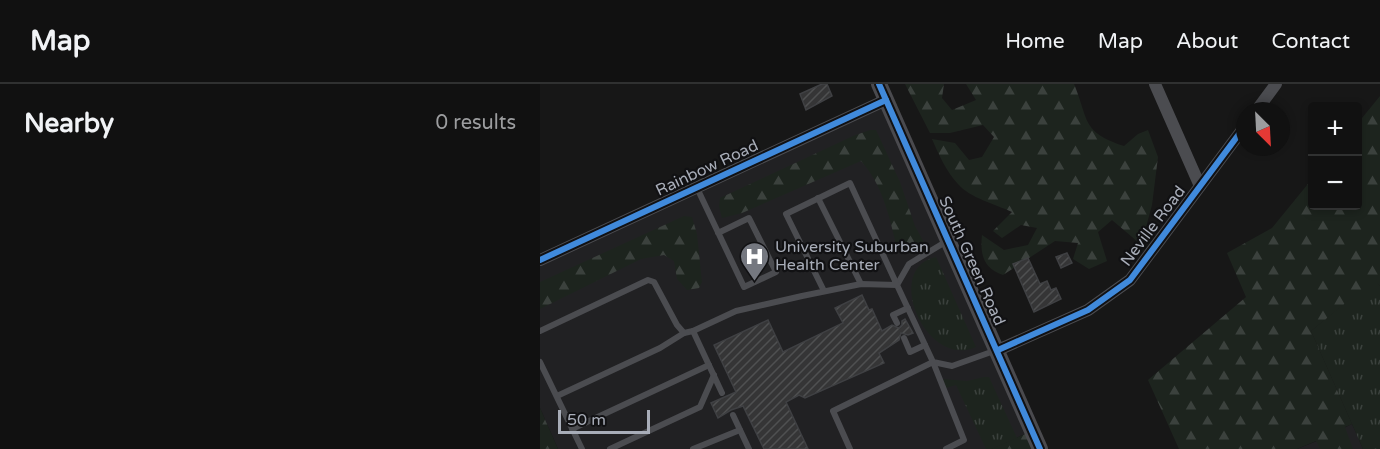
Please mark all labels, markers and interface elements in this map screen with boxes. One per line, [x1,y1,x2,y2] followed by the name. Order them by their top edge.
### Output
[30,24,90,58] text: Map
[1005,29,1065,54] text: Home
[1098,29,1143,54] text: Map
[1176,29,1238,54] text: About
[1271,29,1350,54] text: Contact
[1236,102,1290,156] north arrow
[1308,102,1362,210] map controls
[1308,102,1362,156] button: +
[24,108,114,139] text: Nearby
[436,111,516,135] text: 0 results
[653,136,761,200] street label: Rainbow Road
[1308,156,1362,210] button: −
[1116,182,1190,270] street label: Neville Road
[934,193,1010,329] street label: South Green Road
[775,237,929,275] place label: University Suburban Health Center
[738,240,770,282] hospital icon: University Suburban Health Center
[558,407,650,434] scale bar
[567,410,606,430] text: 50 m

